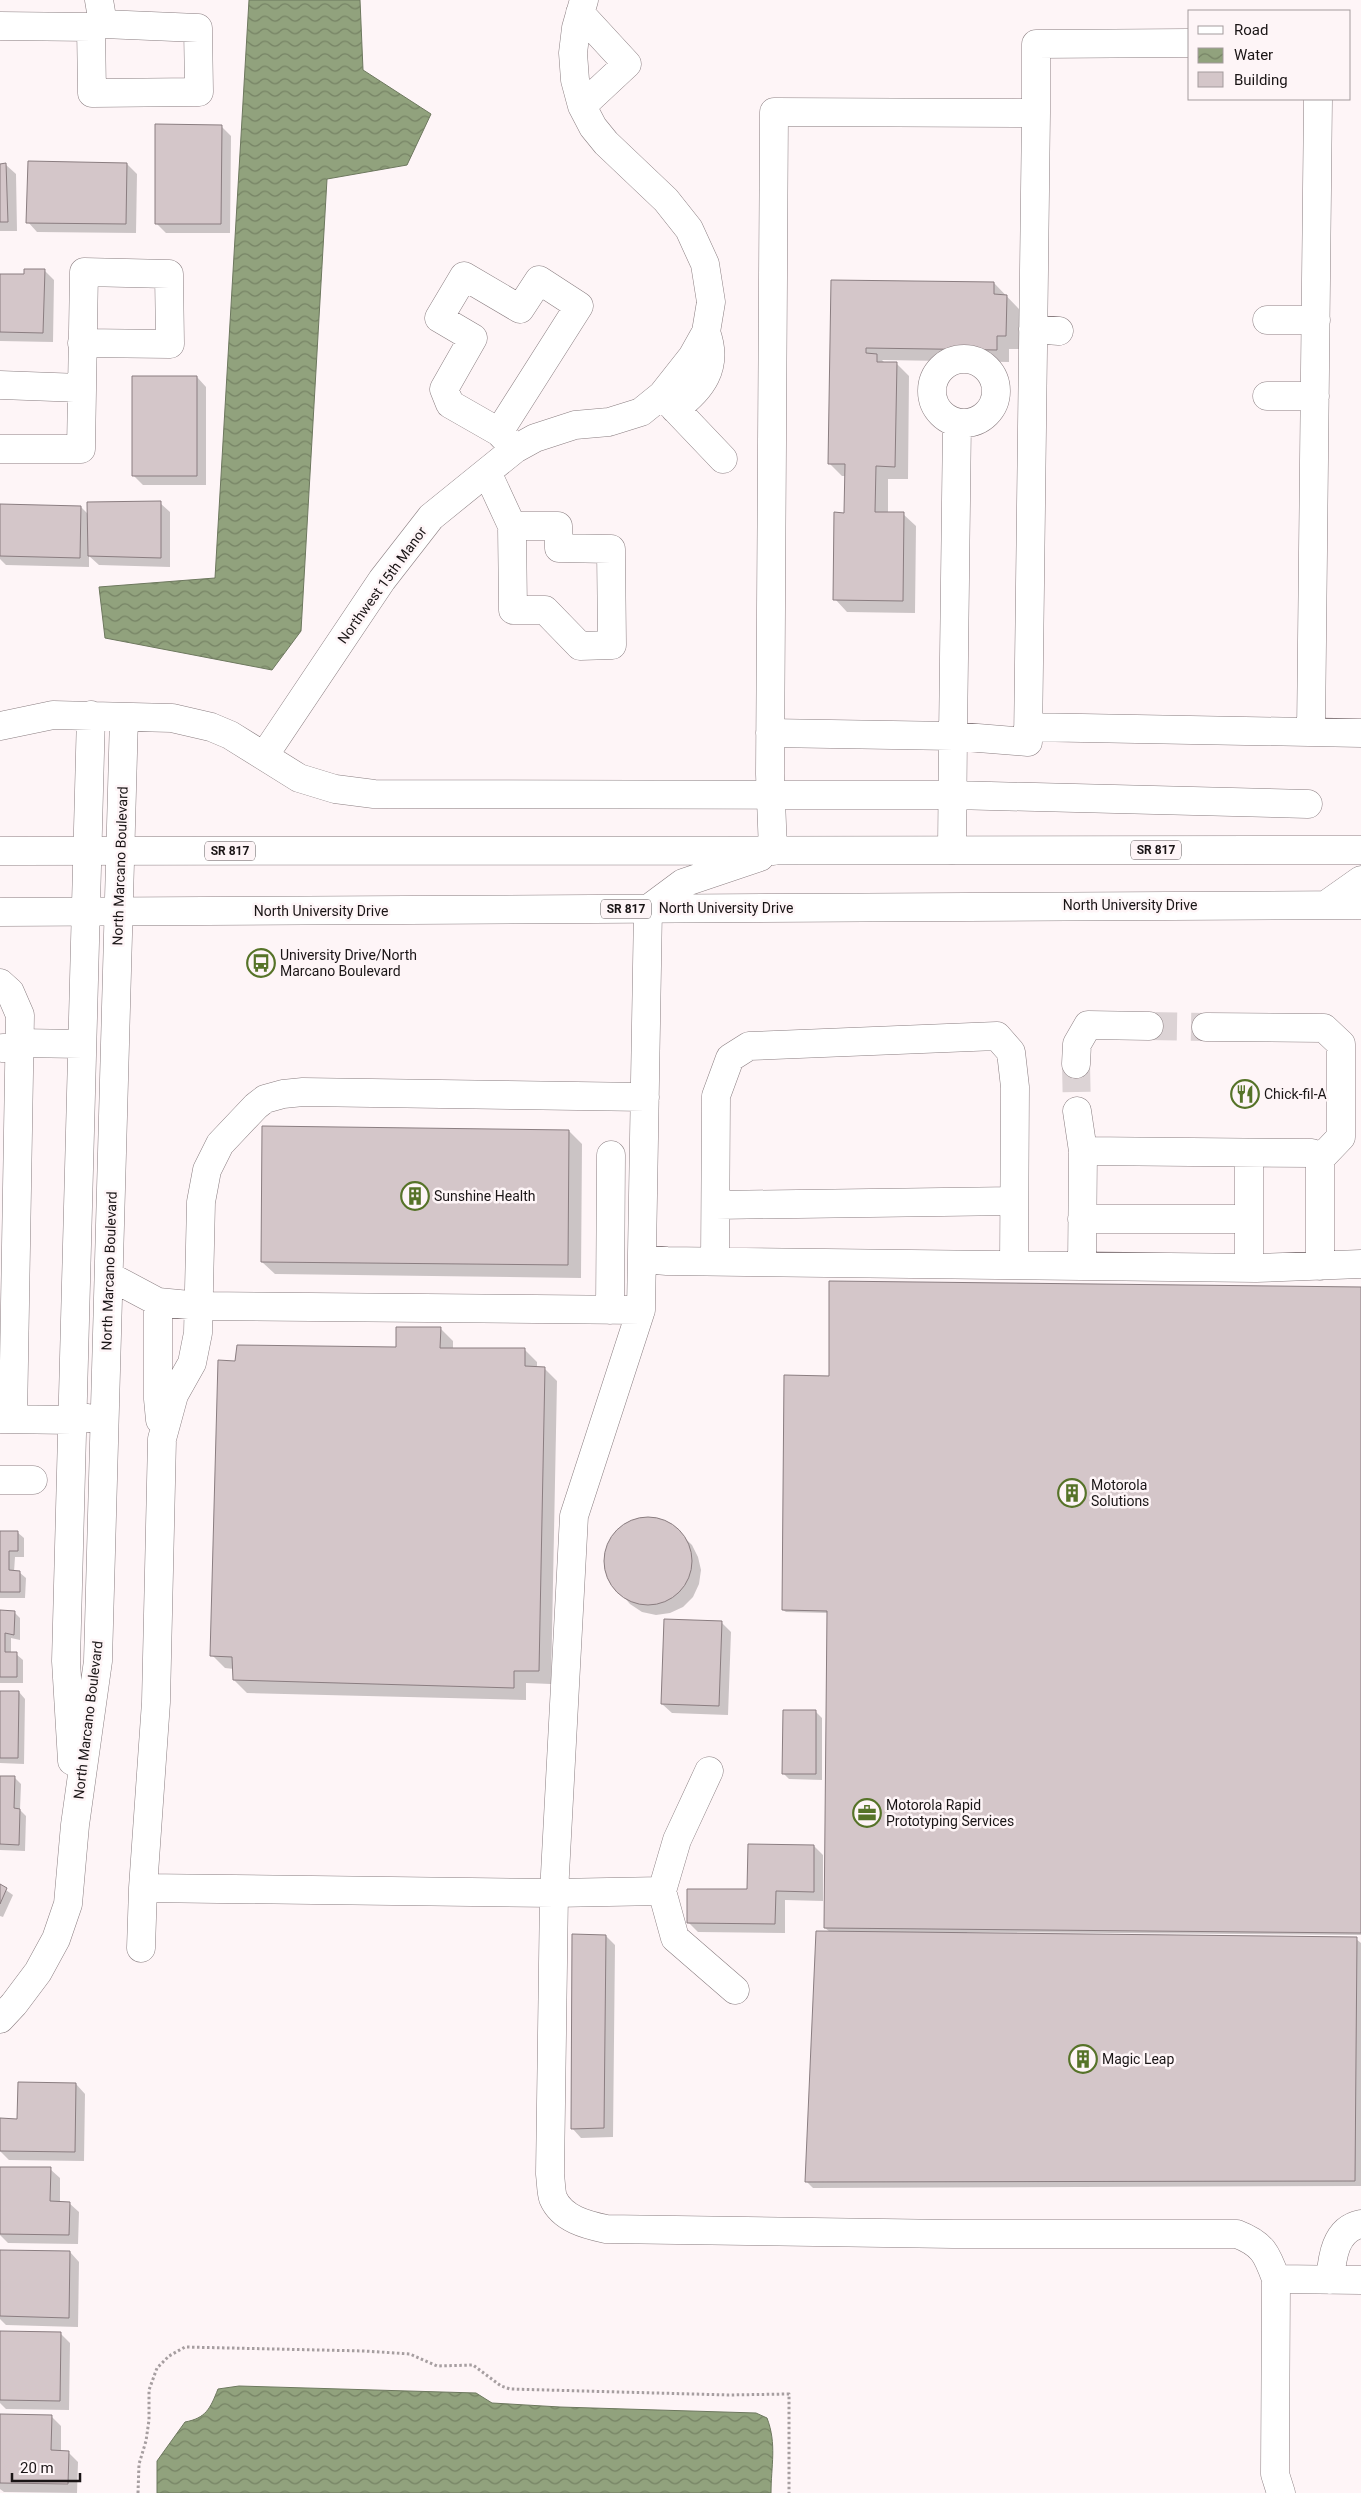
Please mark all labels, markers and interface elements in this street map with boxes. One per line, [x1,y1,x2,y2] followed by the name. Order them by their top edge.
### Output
[1188,10,1351,100] legend
[1234,21,1268,39] text: Road
[1234,46,1273,64] text: Water
[1234,71,1288,89] text: Building
[334,523,430,646] street label: Northwest 15th Manor
[109,786,131,946] street label: North Marcano Boulevard
[1131,840,1181,860] road number: SR 817
[205,841,255,860] road number: SR 817
[1063,897,1197,913] street label: North University Drive
[601,900,651,919] road number: SR 817
[659,900,793,916] street label: North University Drive
[254,903,388,919] street label: North University Drive
[280,947,417,979] place label: University Drive/North Marcano Boulevard
[246,948,276,978] bus stop icon: University Drive/North Marcano Boulevard
[1230,1079,1260,1109] restaurant icon: Chick-fil-A
[1264,1086,1327,1102] place label: Chick-fil-A
[400,1181,430,1211] building icon: Sunshine Health
[434,1188,535,1204] place label: Sunshine Health
[98,1191,120,1351] street label: North Marcano Boulevard
[1091,1477,1149,1509] place label: Motorola Solutions
[1057,1478,1087,1508] building icon: Motorola Solutions
[70,1640,106,1800] street label: North Marcano Boulevard
[886,1797,1014,1829] place label: Motorola Rapid Prototyping Services
[852,1798,882,1828] office icon: Motorola Rapid Prototyping Services
[1068,2044,1098,2074] building icon: Magic Leap
[1102,2051,1174,2067] place label: Magic Leap
[12,2450,80,2482] scale bar
[20,2459,54,2477] text: 20 m

